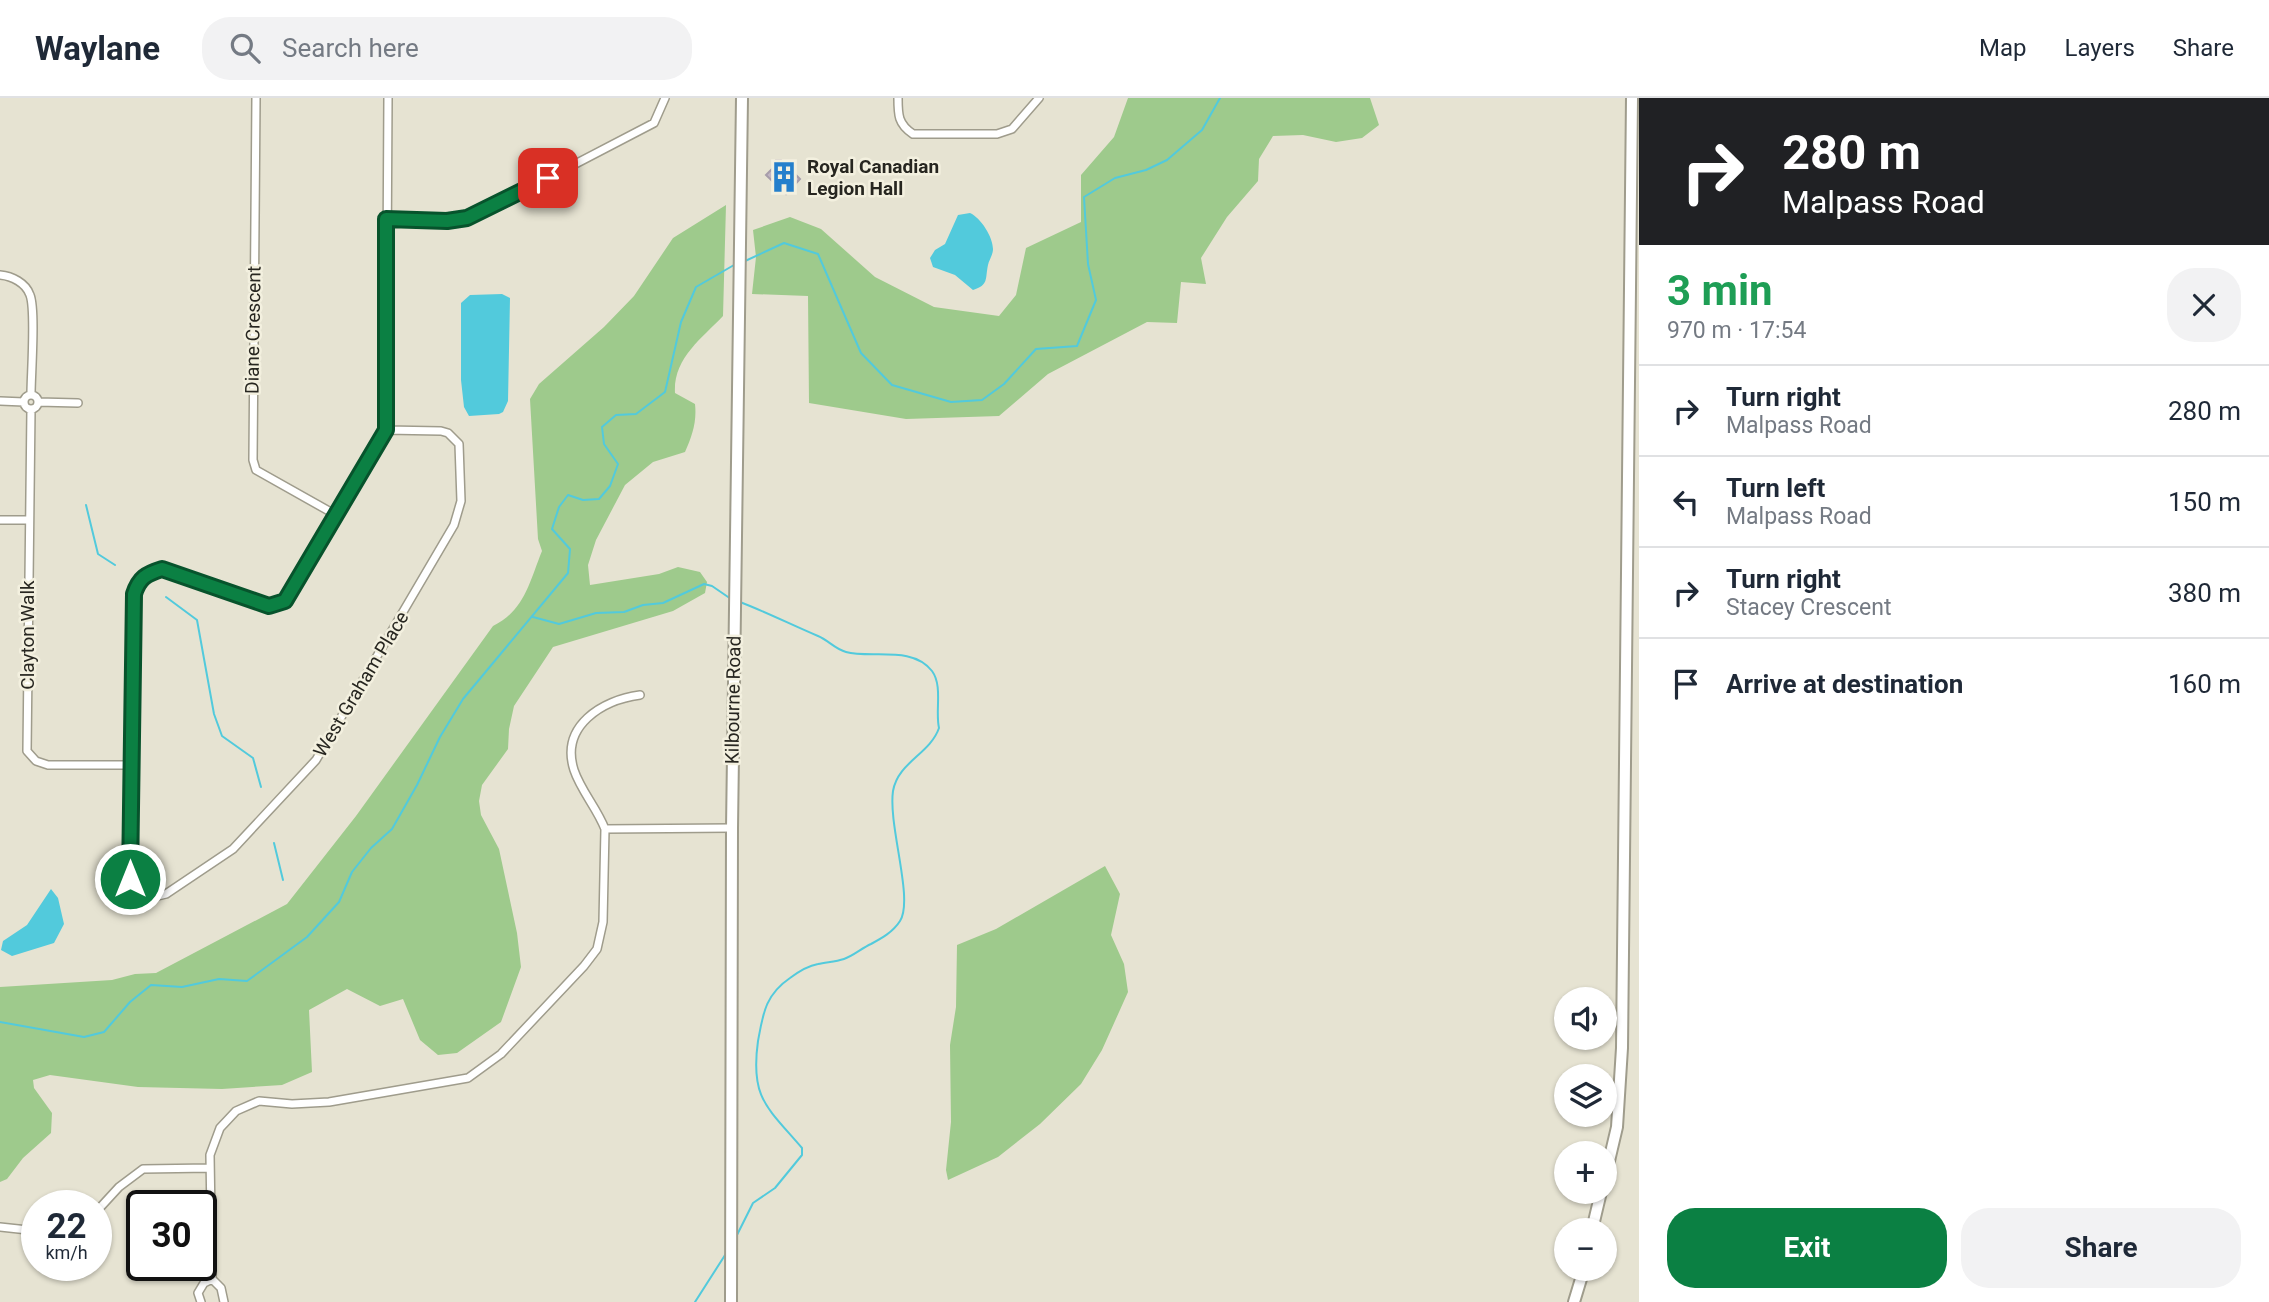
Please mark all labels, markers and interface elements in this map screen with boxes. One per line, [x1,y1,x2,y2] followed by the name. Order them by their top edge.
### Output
[202,17,692,80] search box
[35,29,160,68] text: Waylane
[226,29,264,67] icon: search
[282,33,419,63] text: Search here
[1979,34,2027,62] text: Map
[2065,34,2135,62] text: Layers
[2173,34,2234,62] text: Share
[1782,124,1921,181] text: 280 m
[1667,126,1758,217] icon: right
[518,148,578,208] pin
[807,155,939,200] place label: Royal Canadian Legion Hall
[529,159,567,197] icon: arrive
[767,160,801,194] building icon: Royal Canadian Legion Hall
[1782,183,1985,221] text: Malpass Road
[240,266,266,394] street label: Diane Crescent
[1667,266,1773,315] text: 3 min
[2167,268,2241,342] button: close
[1667,317,1806,344] text: 970 m · 17:54
[1726,382,1841,412] text: Turn right
[1667,392,1705,430] icon: right
[2168,396,2241,426] text: 280 m
[1726,412,1872,439] text: Malpass Road
[1726,473,1825,503] text: Turn left
[1667,483,1705,521] icon: left
[2168,487,2241,517] text: 150 m
[1726,503,1872,530] text: Malpass Road
[1726,564,1841,594] text: Turn right
[1667,574,1705,612] icon: right
[2168,578,2241,608] text: 380 m
[16,580,39,690] street label: Clayton Walk
[1726,594,1891,621] text: Stacey Crescent
[308,607,414,761] street label: West Graham Place
[720,636,746,764] street label: Kilbourne Road
[1667,665,1705,703] icon: arrive
[1726,669,1963,699] text: Arrive at destination
[2168,669,2241,699] text: 160 m
[93,842,167,916] position arrow
[1554,987,1617,1281] map controls
[1554,987,1617,1050] button: sound
[1554,1064,1617,1127] button: layers
[1554,1141,1617,1204] button: +
[126,1190,217,1281] speed limit sign: 30
[46,1206,87,1247] text: 22
[1667,1208,1947,1288] button: Exit
[1961,1208,2241,1288] button: Share
[1554,1218,1617,1281] button: −
[45,1242,88,1263] text: km/h

